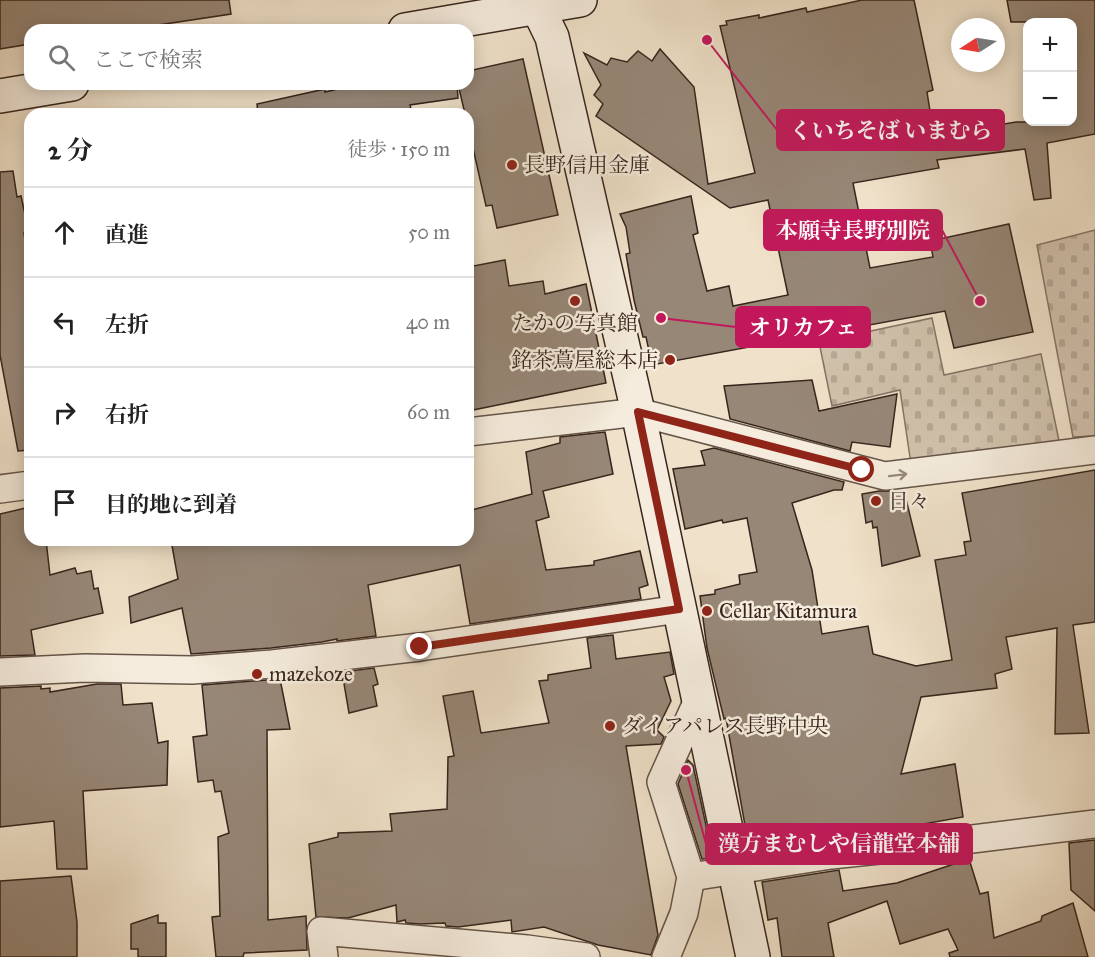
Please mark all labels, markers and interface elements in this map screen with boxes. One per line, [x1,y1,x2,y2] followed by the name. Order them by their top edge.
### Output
[951,18,1005,72] north arrow
[1023,18,1077,126] map controls
[1023,18,1077,72] button: +
[24,24,474,90] search box
[45,41,78,74] icon: search
[93,46,203,73] text: ここで検索
[1023,72,1077,126] button: −
[777,110,1004,150] callout: くいちそば いまむら
[790,117,992,144] text: くいちそば いまむら
[48,134,92,166] text: 2 分
[347,137,450,161] text: 徒歩 · 150 m
[524,152,650,178] place label: 長野信用金庫
[505,158,519,172] marker: 長野信用金庫
[764,210,942,250] callout: 本願寺長野別院
[48,216,81,249] icon: ahead
[776,217,930,244] text: 本願寺長野別院
[408,220,450,244] text: 50 m
[105,221,149,248] text: 直進
[568,294,582,308] marker: たかの写真館
[48,306,81,339] icon: left
[736,307,870,347] callout: オリカフェ
[406,310,450,334] text: 40 m
[512,310,638,336] place label: たかの写真館
[105,311,149,338] text: 左折
[749,314,857,341] text: オリカフェ
[511,347,658,373] place label: 銘茶蔦屋総本店
[663,353,677,367] marker: 銘茶蔦屋総本店
[48,396,81,429] icon: right
[407,400,450,424] text: 60 m
[105,401,149,428] text: 右折
[848,456,874,482] route start
[888,469,908,480] one-way arrow
[48,486,81,519] icon: arrive
[888,488,930,514] place label: 日々
[105,491,237,518] text: 目的地に到着
[869,494,883,508] marker: 日々
[719,598,857,624] place label: Cellar Kitamura
[700,604,714,618] marker: Cellar Kitamura
[406,633,432,659] route end
[269,661,353,687] place label: mazekoze
[250,667,264,681] marker: mazekoze
[622,713,829,739] place label: ダイアパレス長野中央
[603,719,617,733] marker: ダイアパレス長野中央
[706,824,972,864] callout: 漢方まむしや信龍堂本舗
[718,830,960,857] text: 漢方まむしや信龍堂本舗

